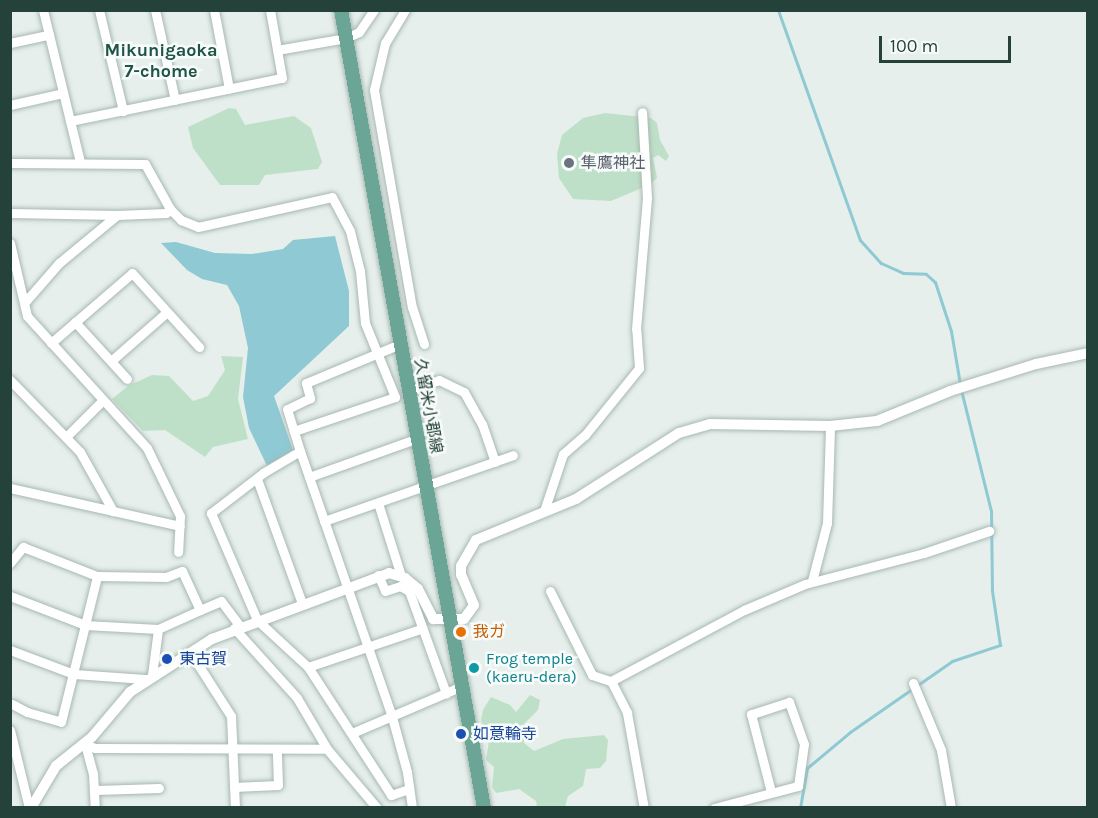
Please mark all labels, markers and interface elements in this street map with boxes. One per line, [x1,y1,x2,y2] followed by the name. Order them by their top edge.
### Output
[882,24,1014,62] scale bar
[890,35,938,57] text: 100 m
[104,40,218,82] district label: Mikunigaoka 7-chome
[581,153,645,173] place label: 隼鷹神社
[562,156,576,170] marker: 隼鷹神社
[410,357,446,455] street label: 久留米小郡線
[473,622,505,642] place label: 我ガ
[454,625,468,639] marker: 我ガ
[179,649,227,669] place label: 東古賀
[486,649,577,687] place label: Frog temple (kaeru-dera)
[160,652,174,666] marker: 東古賀
[467,661,481,675] marker: Frog temple (kaeru-dera)
[473,724,537,744] place label: 如意輪寺
[454,727,468,741] marker: 如意輪寺

